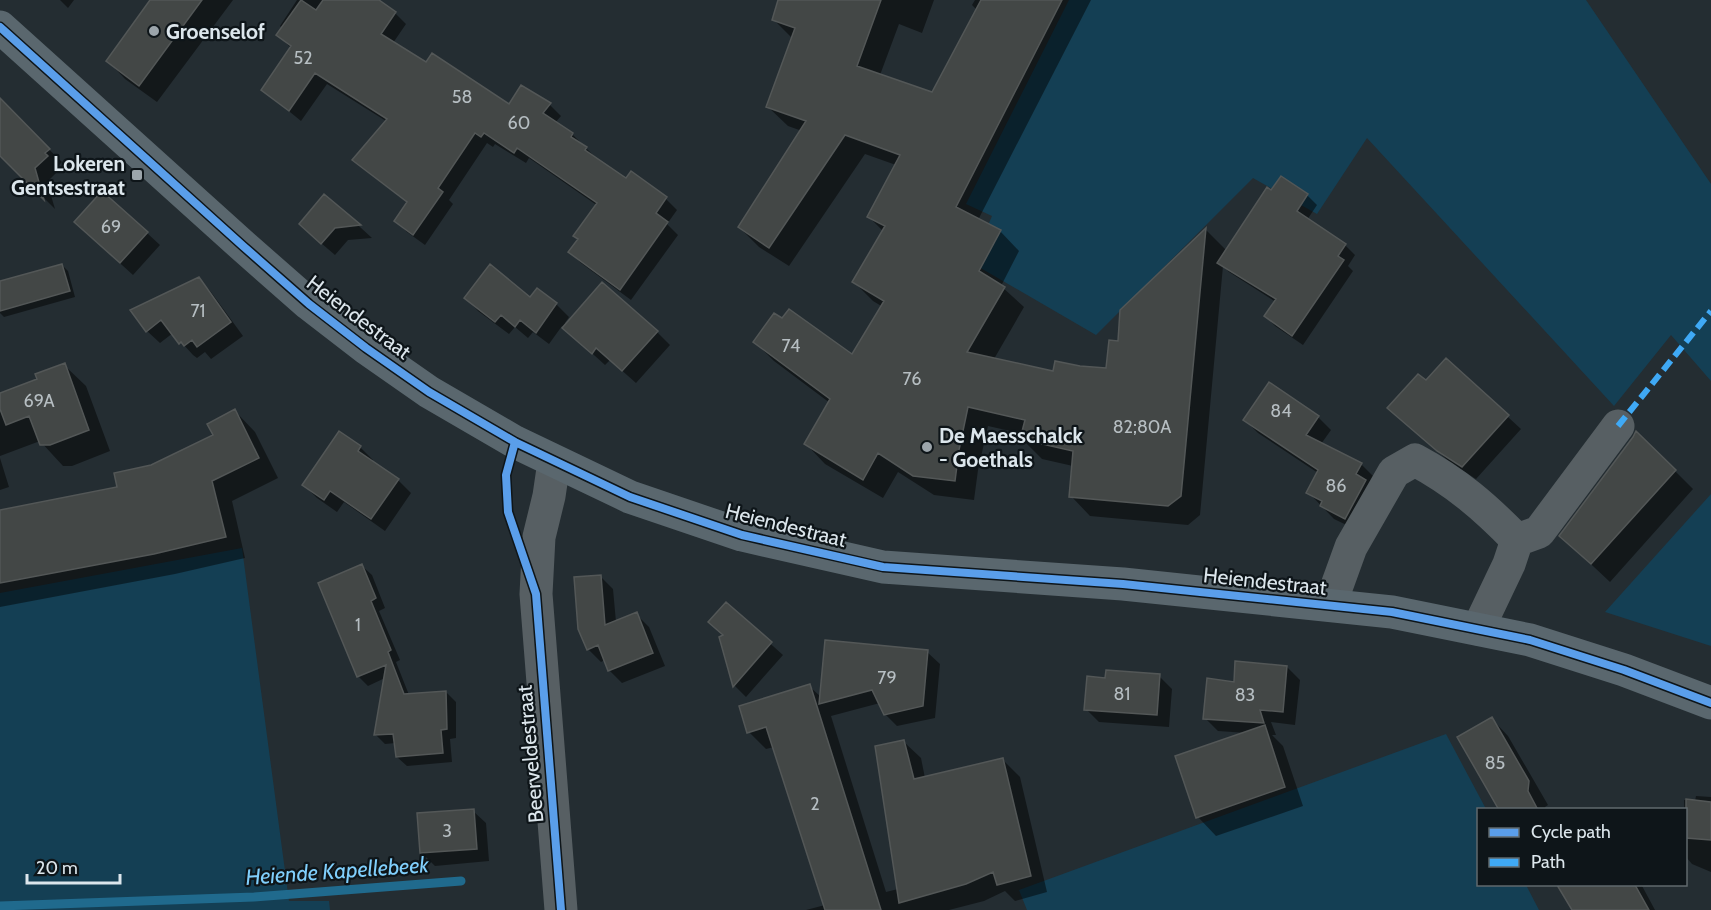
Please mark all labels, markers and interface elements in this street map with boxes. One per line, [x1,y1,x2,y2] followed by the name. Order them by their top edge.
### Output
[166,19,265,44] place label: Groenselof
[147,24,161,38] marker: Groenselof
[293,47,313,69] house number: 52
[452,86,472,108] house number: 58
[508,112,530,134] house number: 60
[11,151,125,200] place label: Lokeren Gentsestraat
[130,168,144,182] marker: Lokeren Gentsestraat
[101,216,121,238] house number: 69
[302,270,416,364] street label: Heiendestraat
[191,300,205,322] house number: 71
[782,335,800,357] house number: 74
[903,368,921,390] house number: 76
[23,390,55,412] house number: 69A
[1270,400,1292,422] house number: 84
[1113,416,1171,438] house number: 82;80A
[939,423,1083,472] place label: De Maesschalck - Goethals
[920,440,934,454] marker: De Maesschalck - Goethals
[1325,475,1347,497] house number: 86
[723,498,849,552] street label: Heiendestraat
[1202,562,1328,600] street label: Heiendestraat
[355,614,361,636] house number: 1
[877,667,897,689] house number: 79
[1114,683,1130,705] house number: 81
[512,684,548,824] street label: Beerveldestraat
[1235,684,1255,706] house number: 83
[1485,752,1505,774] house number: 85
[810,793,820,815] house number: 2
[1477,808,1687,886] legend
[442,820,452,842] house number: 3
[1531,821,1611,843] text: Cycle path
[27,847,120,885] scale bar
[244,851,430,891] water label: Heiende Kapellebeek
[1531,851,1565,873] text: Path
[36,857,78,879] text: 20 m

